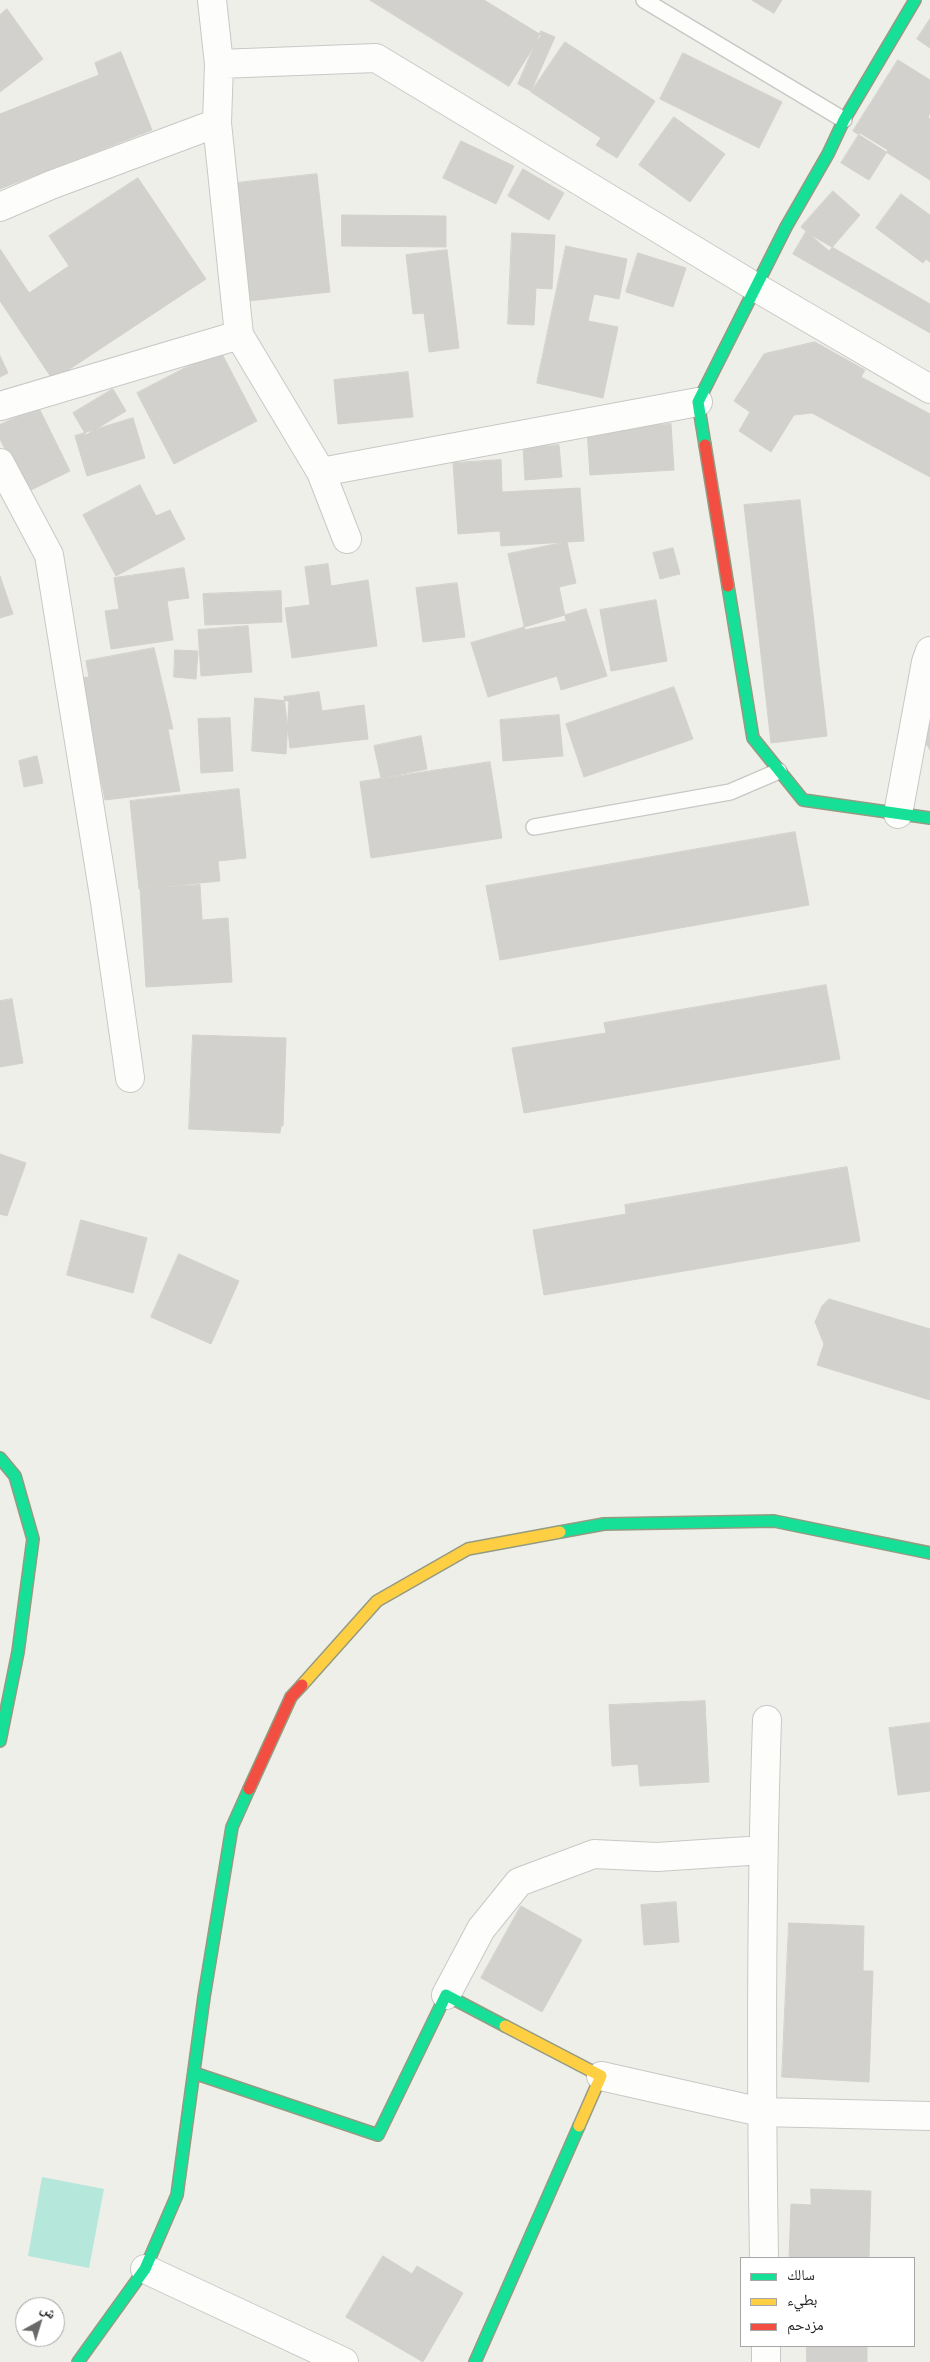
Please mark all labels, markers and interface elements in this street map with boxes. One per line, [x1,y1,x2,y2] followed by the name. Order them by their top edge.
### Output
[740,2257,915,2347] legend
[787,2265,815,2284] text: سالك
[787,2290,817,2309] text: بطيء
[15,2297,65,2347] north arrow
[37,2299,60,2323] text: ش
[787,2315,824,2334] text: مزدحم

